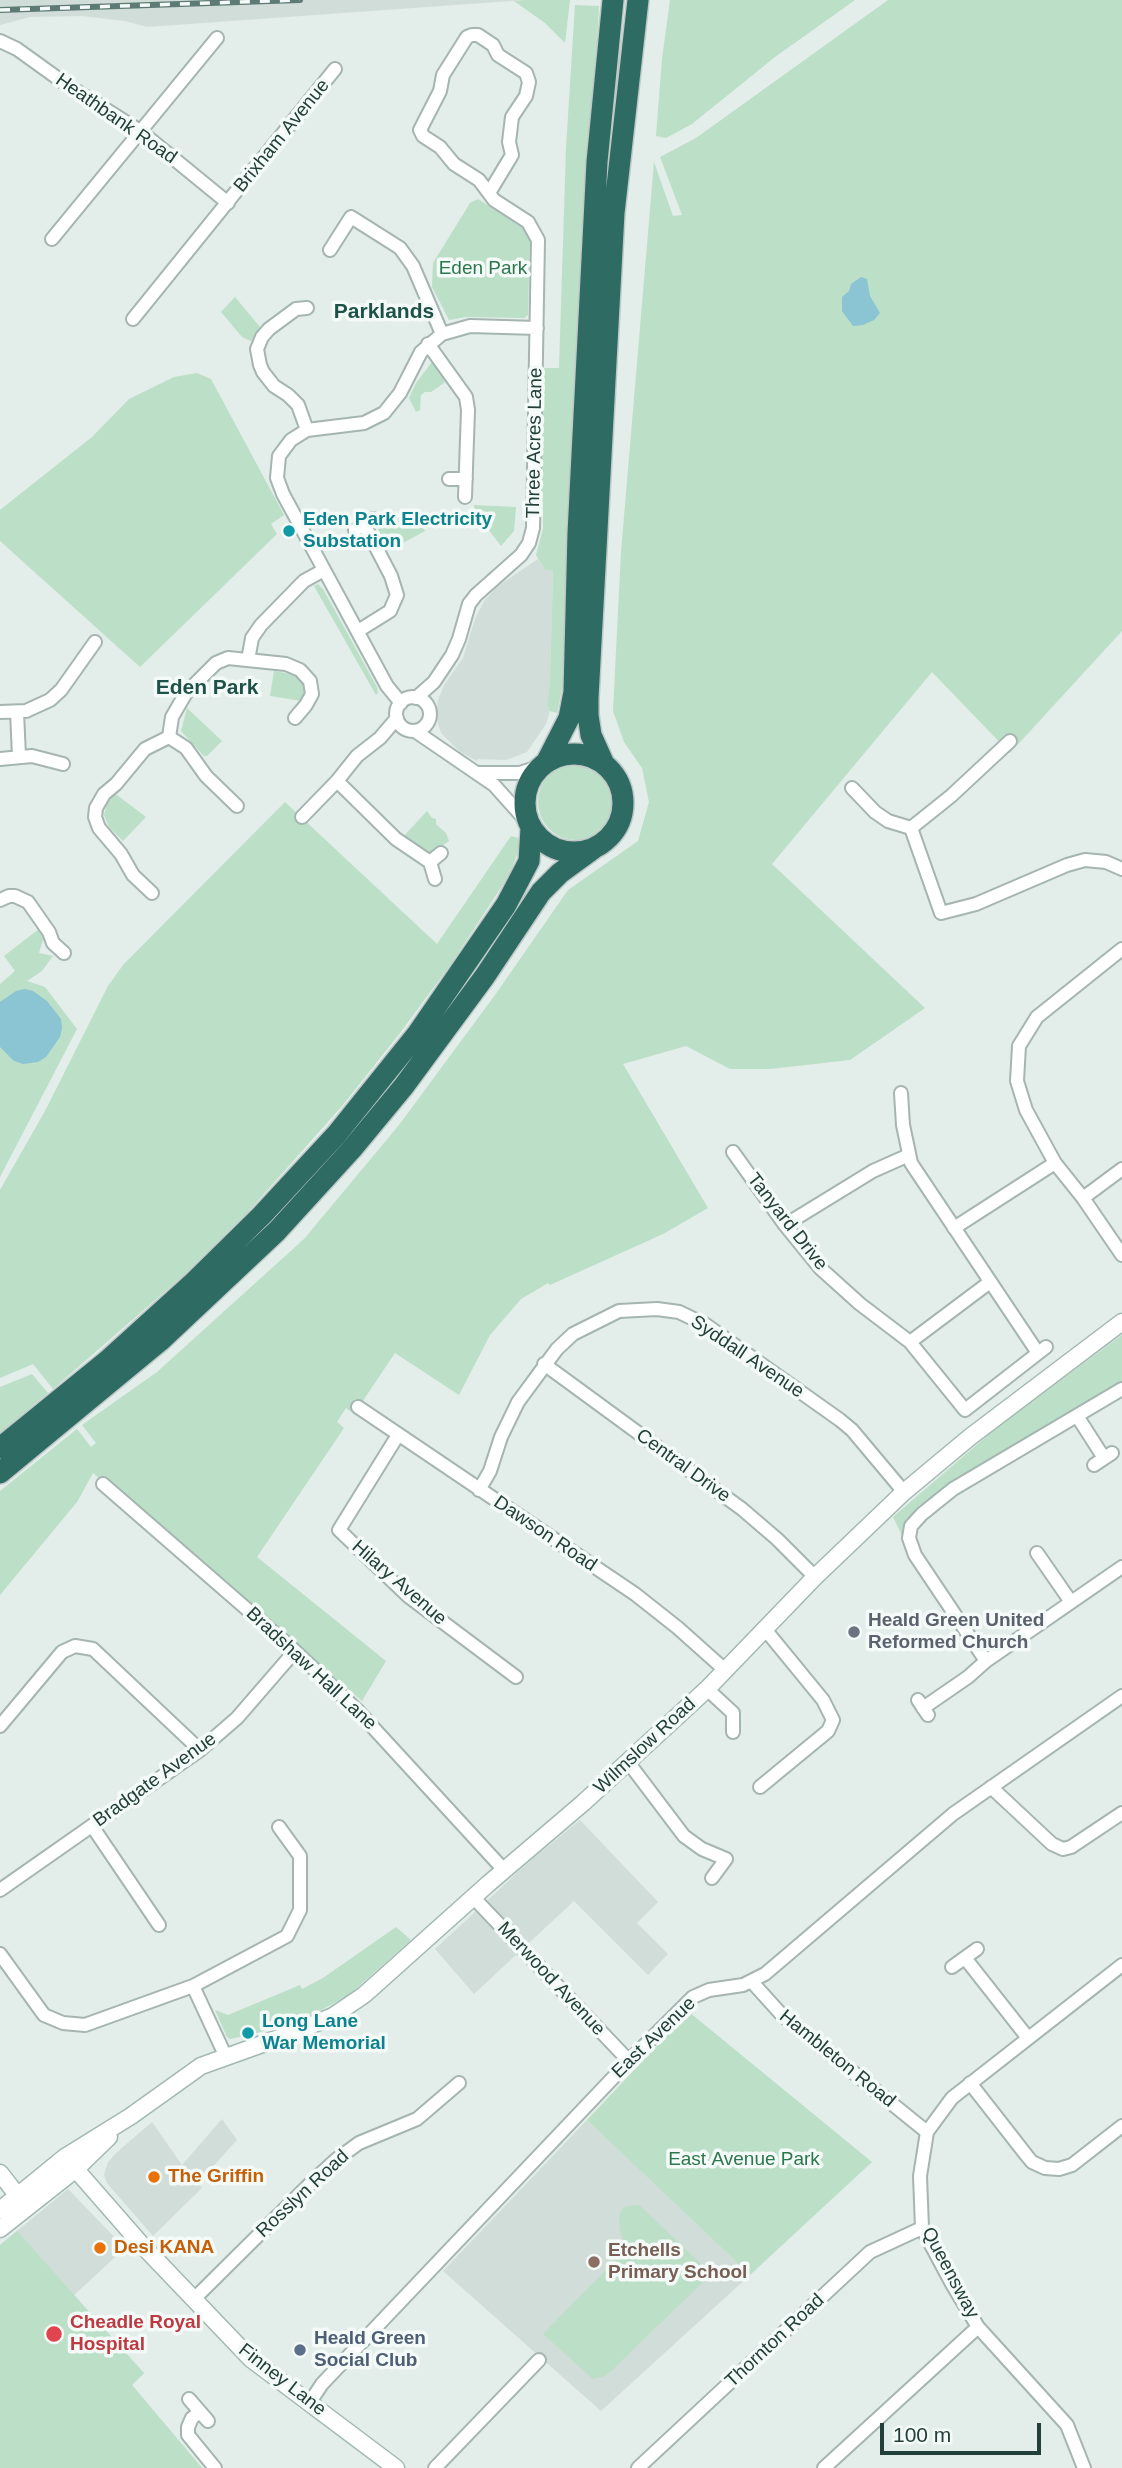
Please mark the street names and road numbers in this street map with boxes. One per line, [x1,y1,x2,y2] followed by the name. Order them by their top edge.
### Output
[51,69,181,169] street label: Heathbank Road
[229,75,335,197] street label: Brixham Avenue
[522,367,548,519] street label: Three Acres Lane
[742,1169,832,1275] street label: Tanyard Drive
[686,1311,808,1403] street label: Syddall Avenue
[631,1424,735,1508] street label: Central Drive
[489,1491,601,1577] street label: Dawson Road
[347,1536,451,1630] street label: Hilary Avenue
[241,1603,381,1735] street label: Bradshaw Hall Lane
[589,1693,701,1799] street label: Wilmslow Road
[89,1728,221,1832] street label: Bradgate Avenue
[492,1917,610,2041] street label: Merwood Avenue
[607,1992,701,2084] street label: East Avenue
[774,2005,900,2113] street label: Hambleton Road
[252,2145,354,2243] street label: Rosslyn Road
[916,2223,984,2323] street label: Queensway
[721,2289,829,2393] street label: Thornton Road
[234,2339,330,2421] street label: Finney Lane

